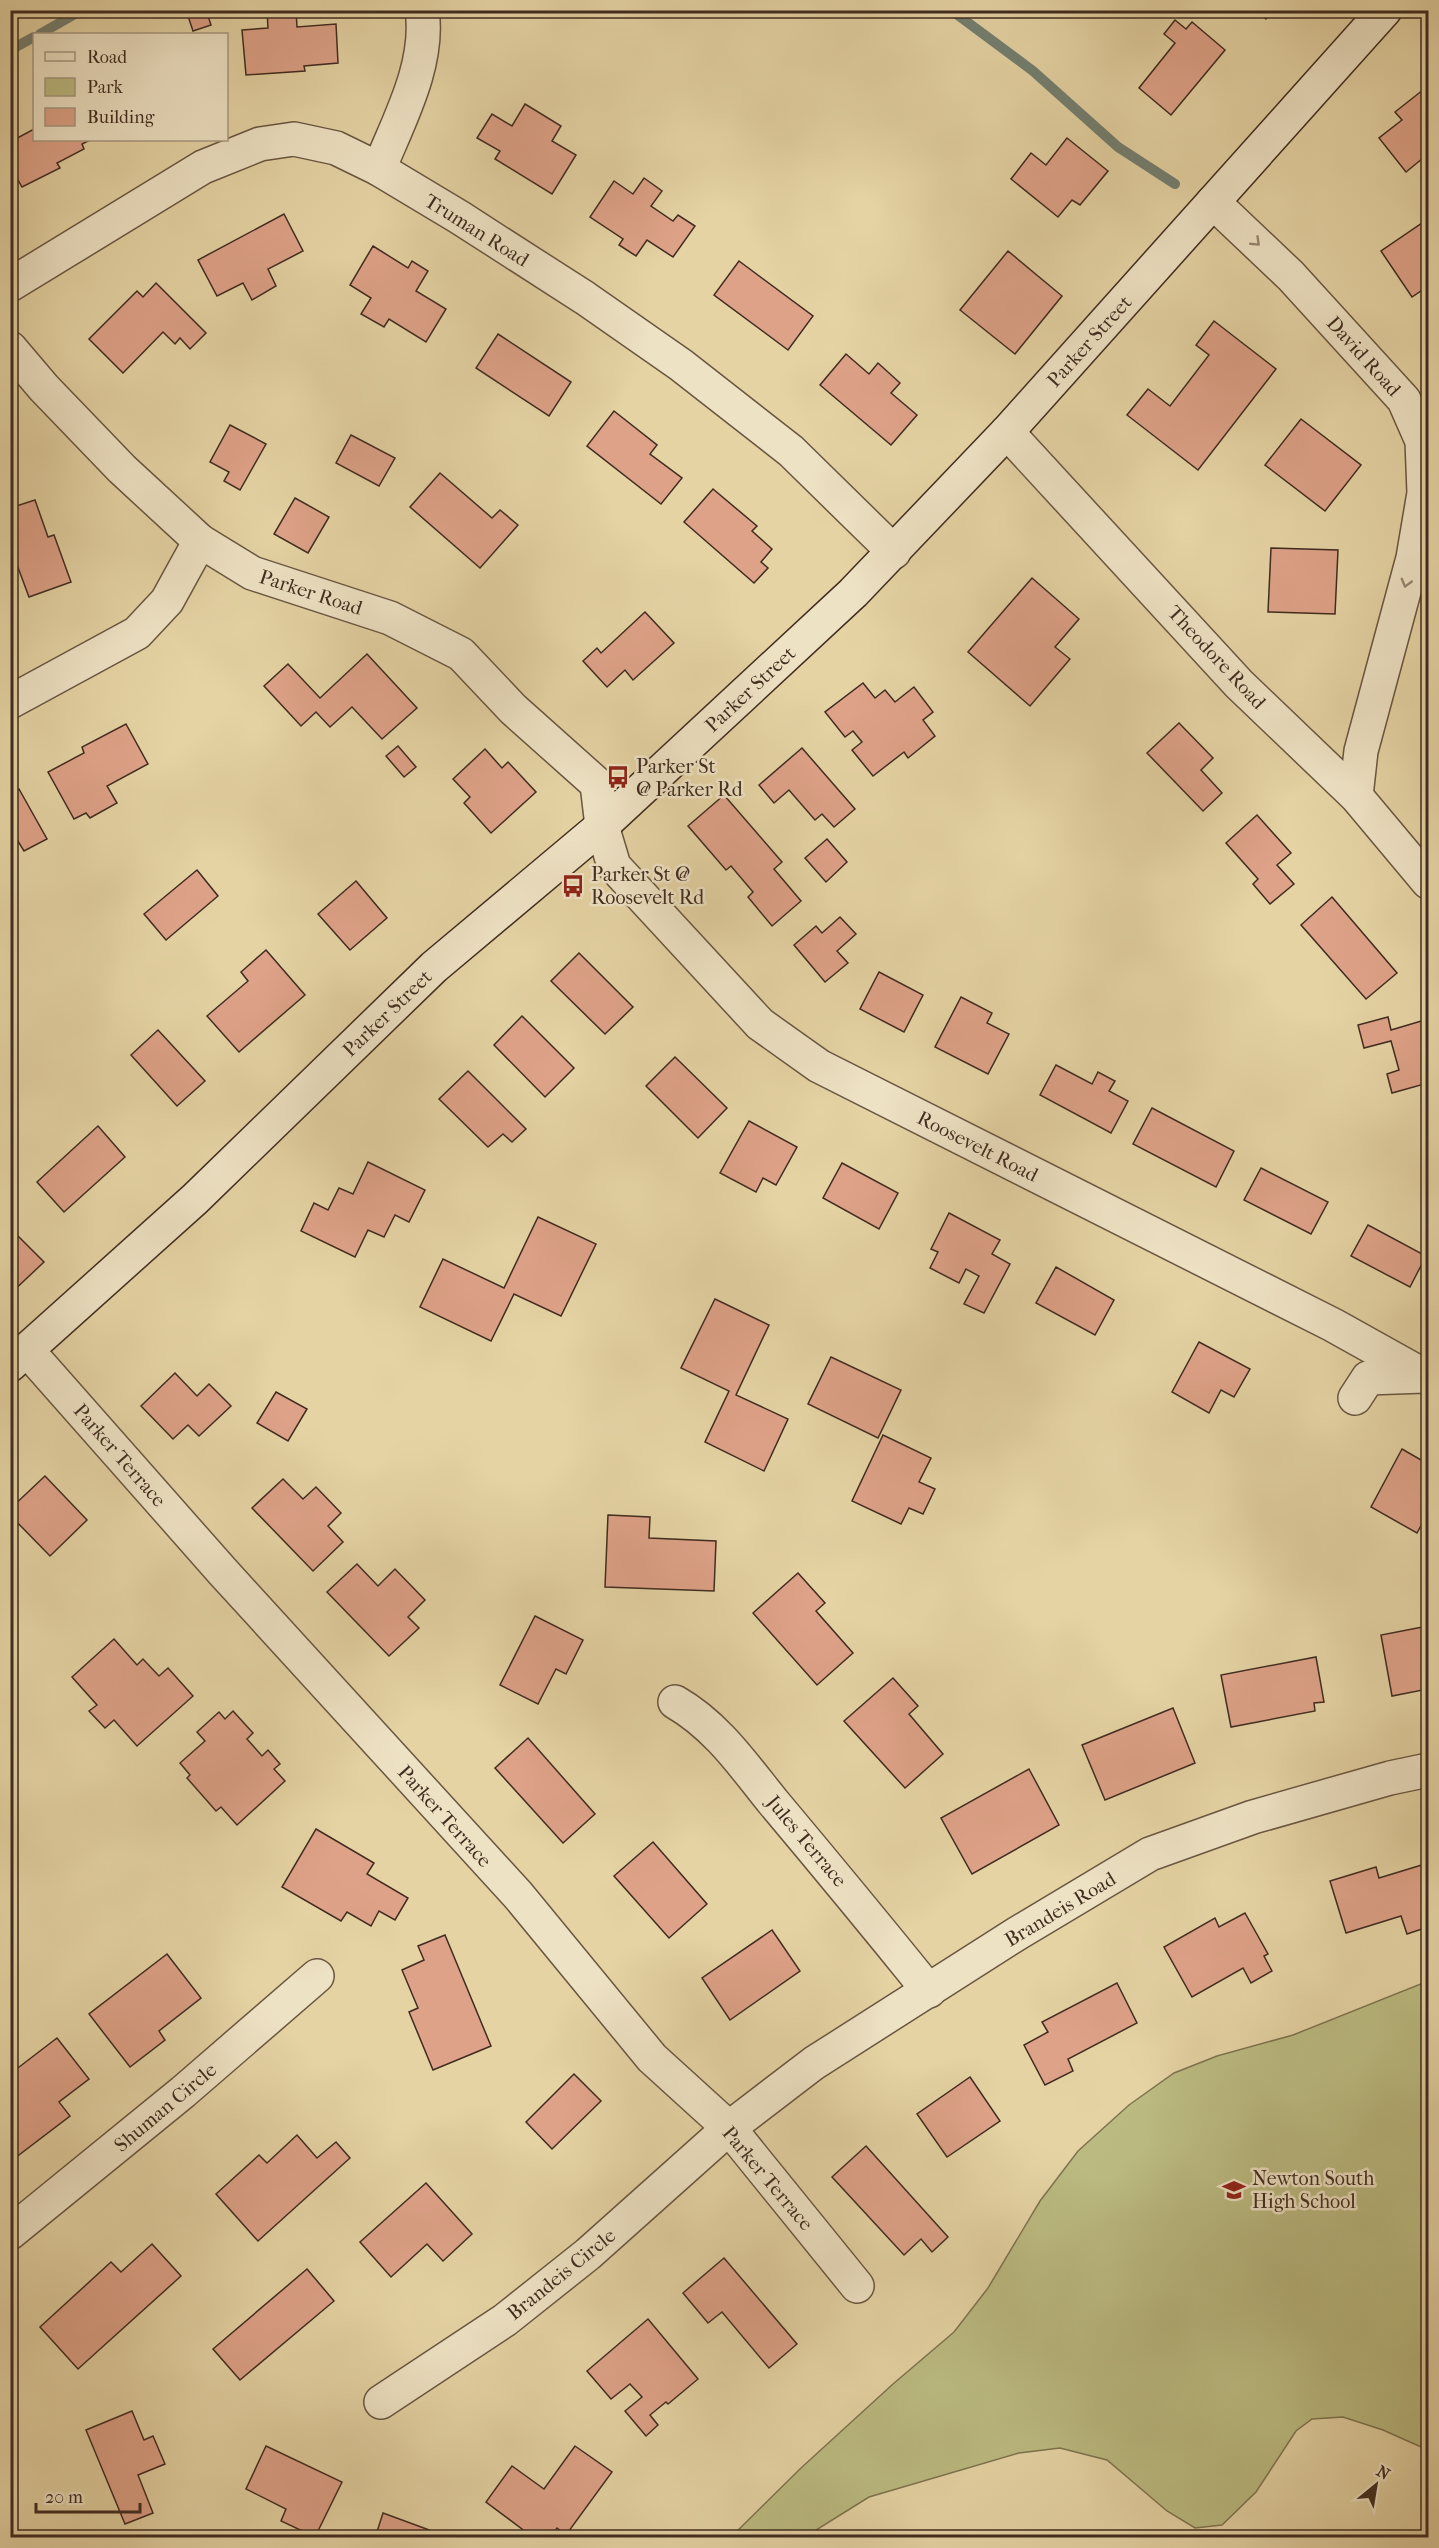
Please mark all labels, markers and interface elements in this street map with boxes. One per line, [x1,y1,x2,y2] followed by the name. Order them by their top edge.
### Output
[33,33,228,141] legend
[87,47,127,68] text: Road
[87,77,124,98] text: Park
[87,107,155,128] text: Building
[420,189,534,272] street label: Truman Road
[1249,235,1259,246] one-way arrow
[1042,291,1136,392] street label: Parker Street
[1322,312,1406,402] street label: David Road
[257,565,366,620] street label: Parker Road
[1401,578,1414,588] one-way arrow
[1163,601,1271,715] street label: Theodore Road
[700,642,800,737] street label: Parker Street
[636,755,744,801] place label: Parker St @ Parker Rd
[605,764,631,790] bus stop icon: Parker St @ Parker Rd
[591,863,705,909] place label: Parker St @ Roosevelt Rd
[560,873,586,899] bus stop icon: Parker St @ Roosevelt Rd
[338,965,437,1062] street label: Parker Street
[914,1106,1043,1187] street label: Roosevelt Road
[69,1399,171,1512] street label: Parker Terrace
[393,1761,496,1872] street label: Parker Terrace
[760,1789,852,1892] street label: Jules Terrace
[1001,1867,1121,1952] street label: Brandeis Road
[110,2058,221,2157] street label: Shuman Circle
[717,2122,818,2235] street label: Parker Terrace
[1252,2167,1375,2213] place label: Newton South High School
[1221,2177,1247,2203] school or university icon: Newton South High School
[503,2224,620,2325] street label: Brandeis Circle
[1346,2455,1406,2515] north arrow
[1373,2461,1394,2484] text: N
[36,2476,140,2514] scale bar
[45,2487,83,2508] text: 20 m

